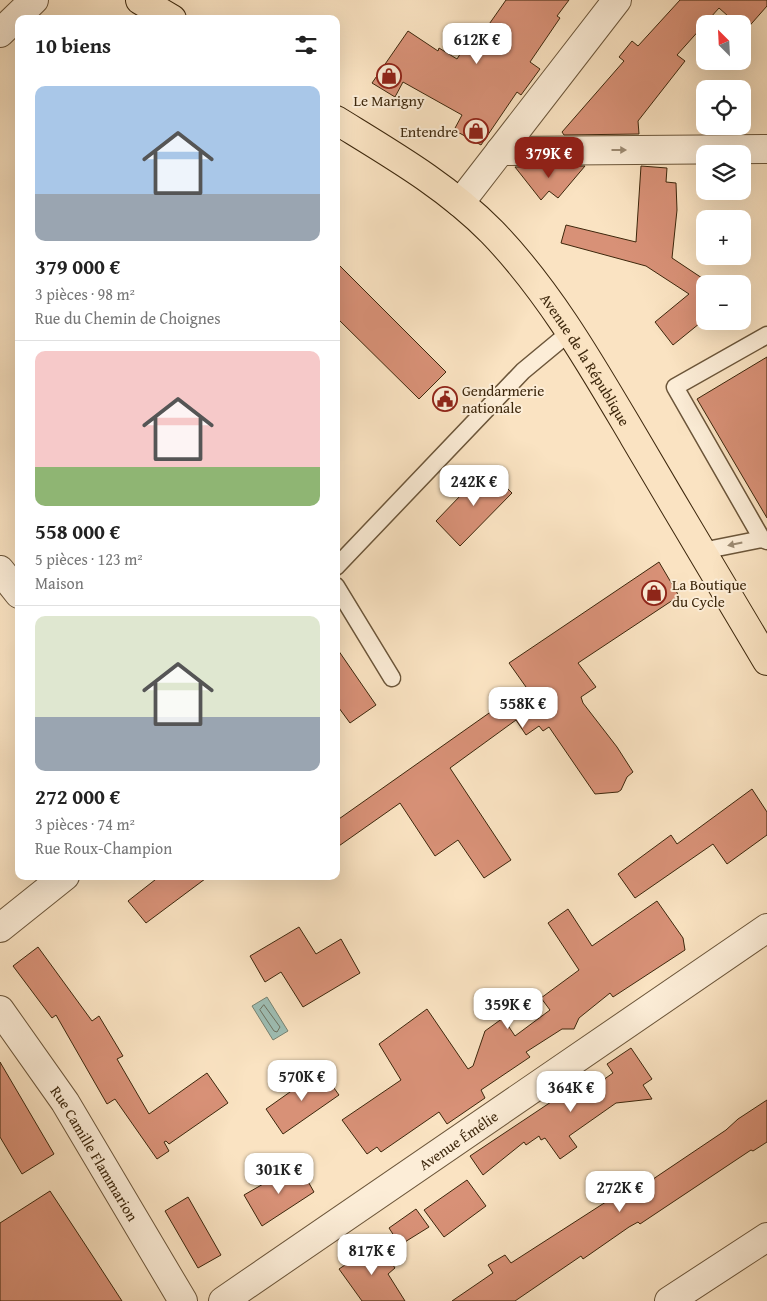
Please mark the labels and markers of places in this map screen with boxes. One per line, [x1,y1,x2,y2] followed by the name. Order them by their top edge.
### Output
[436,22,518,65] pin: 612K €
[376,63,402,89] shop icon: Le Marigny
[354,90,425,111] place label: Le Marigny
[463,118,489,144] shop icon: Entendre
[400,121,458,142] place label: Entendre
[508,136,590,179] pin: 379K €
[462,380,544,418] place label: Gendarmerie nationale
[432,386,458,412] public building icon: Gendarmerie nationale
[433,464,515,507] pin: 242K €
[672,574,747,612] place label: La Boutique du Cycle
[641,580,667,606] shop icon: La Boutique du Cycle
[482,686,564,729] pin: 558K €
[467,988,549,1030] pin: 359K €
[261,1060,343,1102] pin: 570K €
[530,1070,612,1113] pin: 364K €
[238,1152,320,1195] pin: 301K €
[579,1170,661,1213] pin: 272K €
[331,1234,413,1276] pin: 817K €

